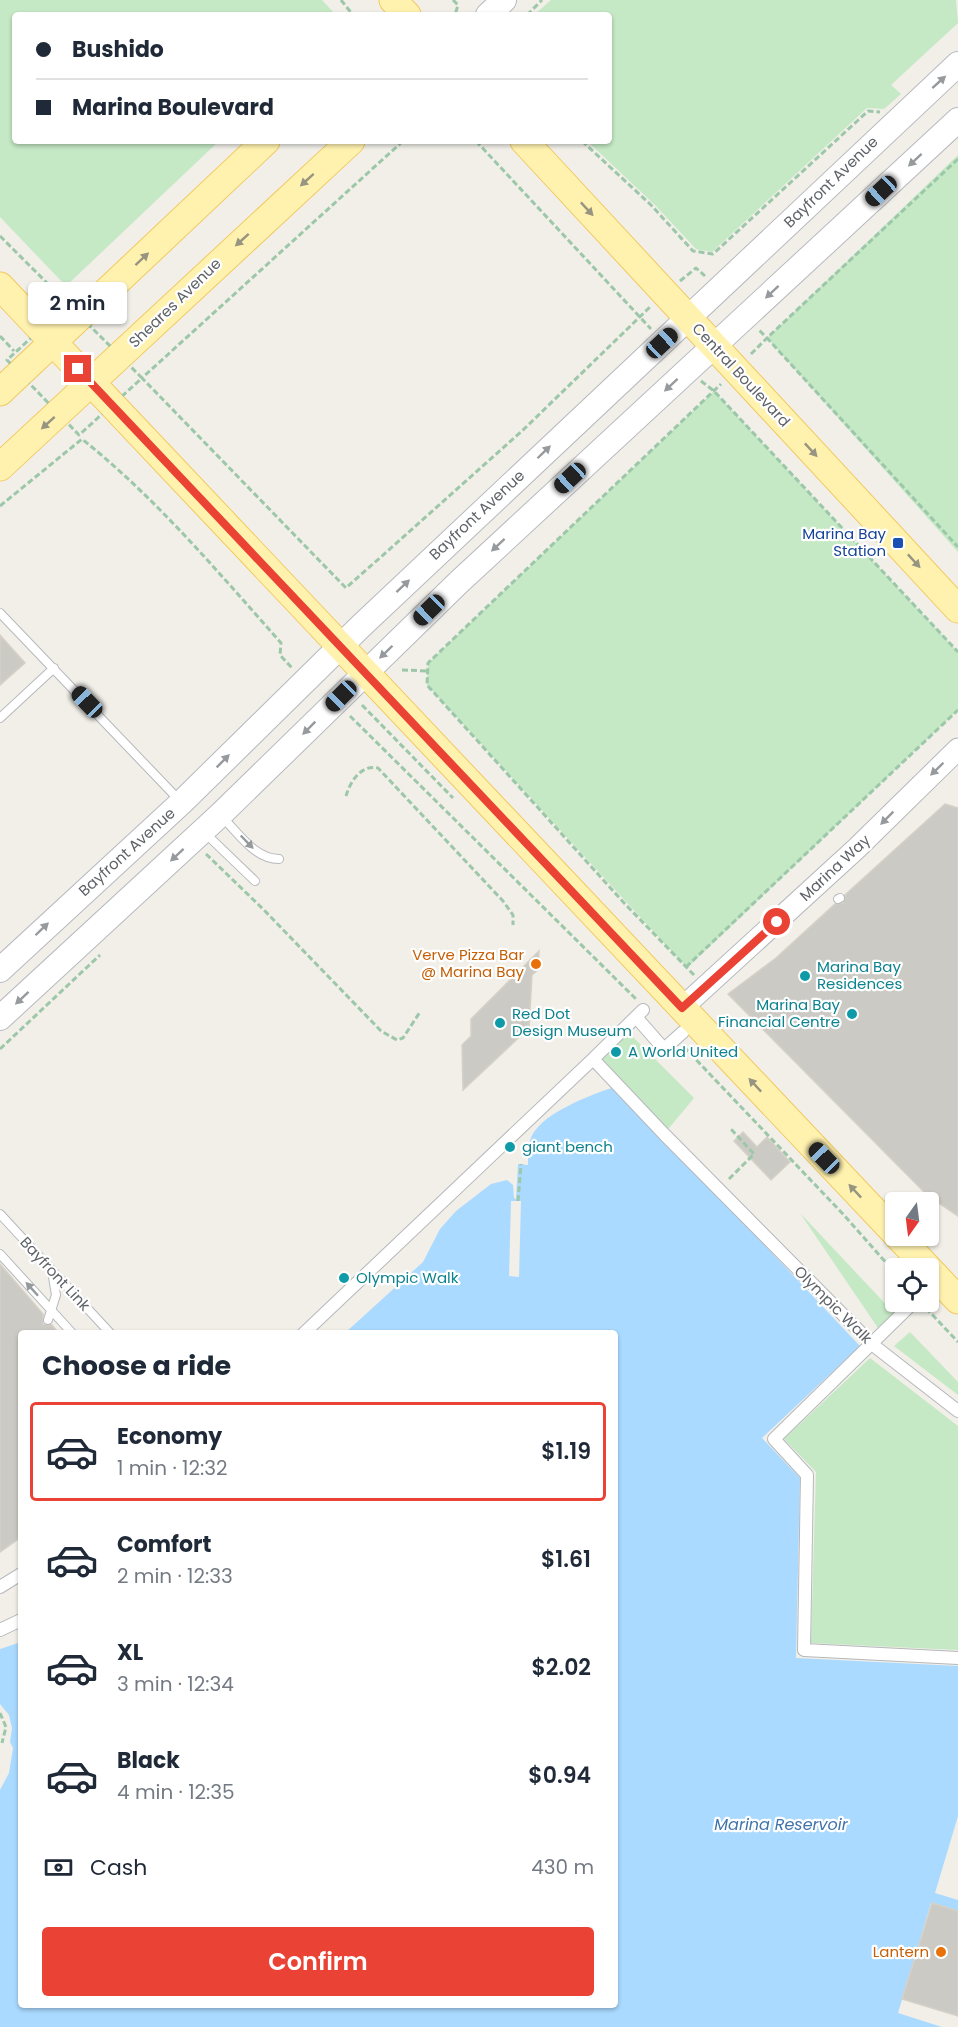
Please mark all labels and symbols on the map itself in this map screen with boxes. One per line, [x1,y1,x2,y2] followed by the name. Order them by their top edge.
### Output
[931,75,946,89] one-way arrow
[779,131,882,232] street label: Bayfront Avenue
[908,153,923,166] one-way arrow
[862,172,900,210] car
[301,173,315,187] one-way arrow
[580,201,593,216] one-way arrow
[235,233,250,246] one-way arrow
[134,252,149,266] one-way arrow
[124,253,225,352] street label: Sheares Avenue
[28,282,128,324] callout: 2 min
[765,285,780,298] one-way arrow
[688,318,795,431] street label: Central Boulevard
[643,324,681,362] car
[64,355,91,382] route end
[664,378,679,391] one-way arrow
[41,416,56,430] one-way arrow
[804,443,818,458] one-way arrow
[536,446,550,460] one-way arrow
[551,459,589,497] car
[424,465,529,564] street label: Bayfront Avenue
[802,523,887,561] place label: Marina Bay Station
[891,536,905,550] marker: Marina Bay Station
[490,538,505,552] one-way arrow
[907,554,921,569] one-way arrow
[396,579,411,593] one-way arrow
[410,591,448,629] car
[380,644,394,658] one-way arrow
[322,677,360,715] car
[68,683,106,721] car
[301,721,316,735] one-way arrow
[216,755,230,769] one-way arrow
[931,761,945,775] one-way arrow
[74,803,180,901] street label: Bayfront Avenue
[880,811,894,825] one-way arrow
[795,829,875,906] street label: Marina Way
[240,834,254,848] one-way arrow
[170,848,185,862] one-way arrow
[763,908,790,935] route start
[35,923,49,937] one-way arrow
[412,944,525,982] place label: Verve Pizza Bar @ Marina Bay
[817,956,902,994] place label: Marina Bay Residences
[529,957,543,971] marker: Verve Pizza Bar @ Marina Bay
[798,969,812,983] marker: Marina Bay Residences
[15,991,30,1004] one-way arrow
[718,994,841,1032] place label: Marina Bay Financial Centre
[512,1003,632,1041] place label: Red Dot Design Museum
[845,1007,859,1021] marker: Marina Bay Financial Centre
[493,1016,507,1030] marker: Red Dot Design Museum
[628,1041,738,1062] place label: A World United
[609,1045,623,1059] marker: A World United
[748,1077,762,1092] one-way arrow
[522,1136,613,1157] place label: giant bench
[805,1139,843,1177] car
[503,1140,517,1154] marker: giant bench
[849,1185,863,1199] one-way arrow
[885,1192,939,1246] north arrow
[15,1232,95,1316] street label: Bayfront Link
[790,1261,877,1349] street label: Olympic Walk
[356,1267,459,1288] place label: Olympic Walk
[337,1271,351,1285] marker: Olympic Walk
[26,1282,39,1297] one-way arrow
[714,1813,849,1836] water label: Marina Reservoir
[873,1941,929,1962] place label: Lantern
[934,1945,948,1959] marker: Lantern

